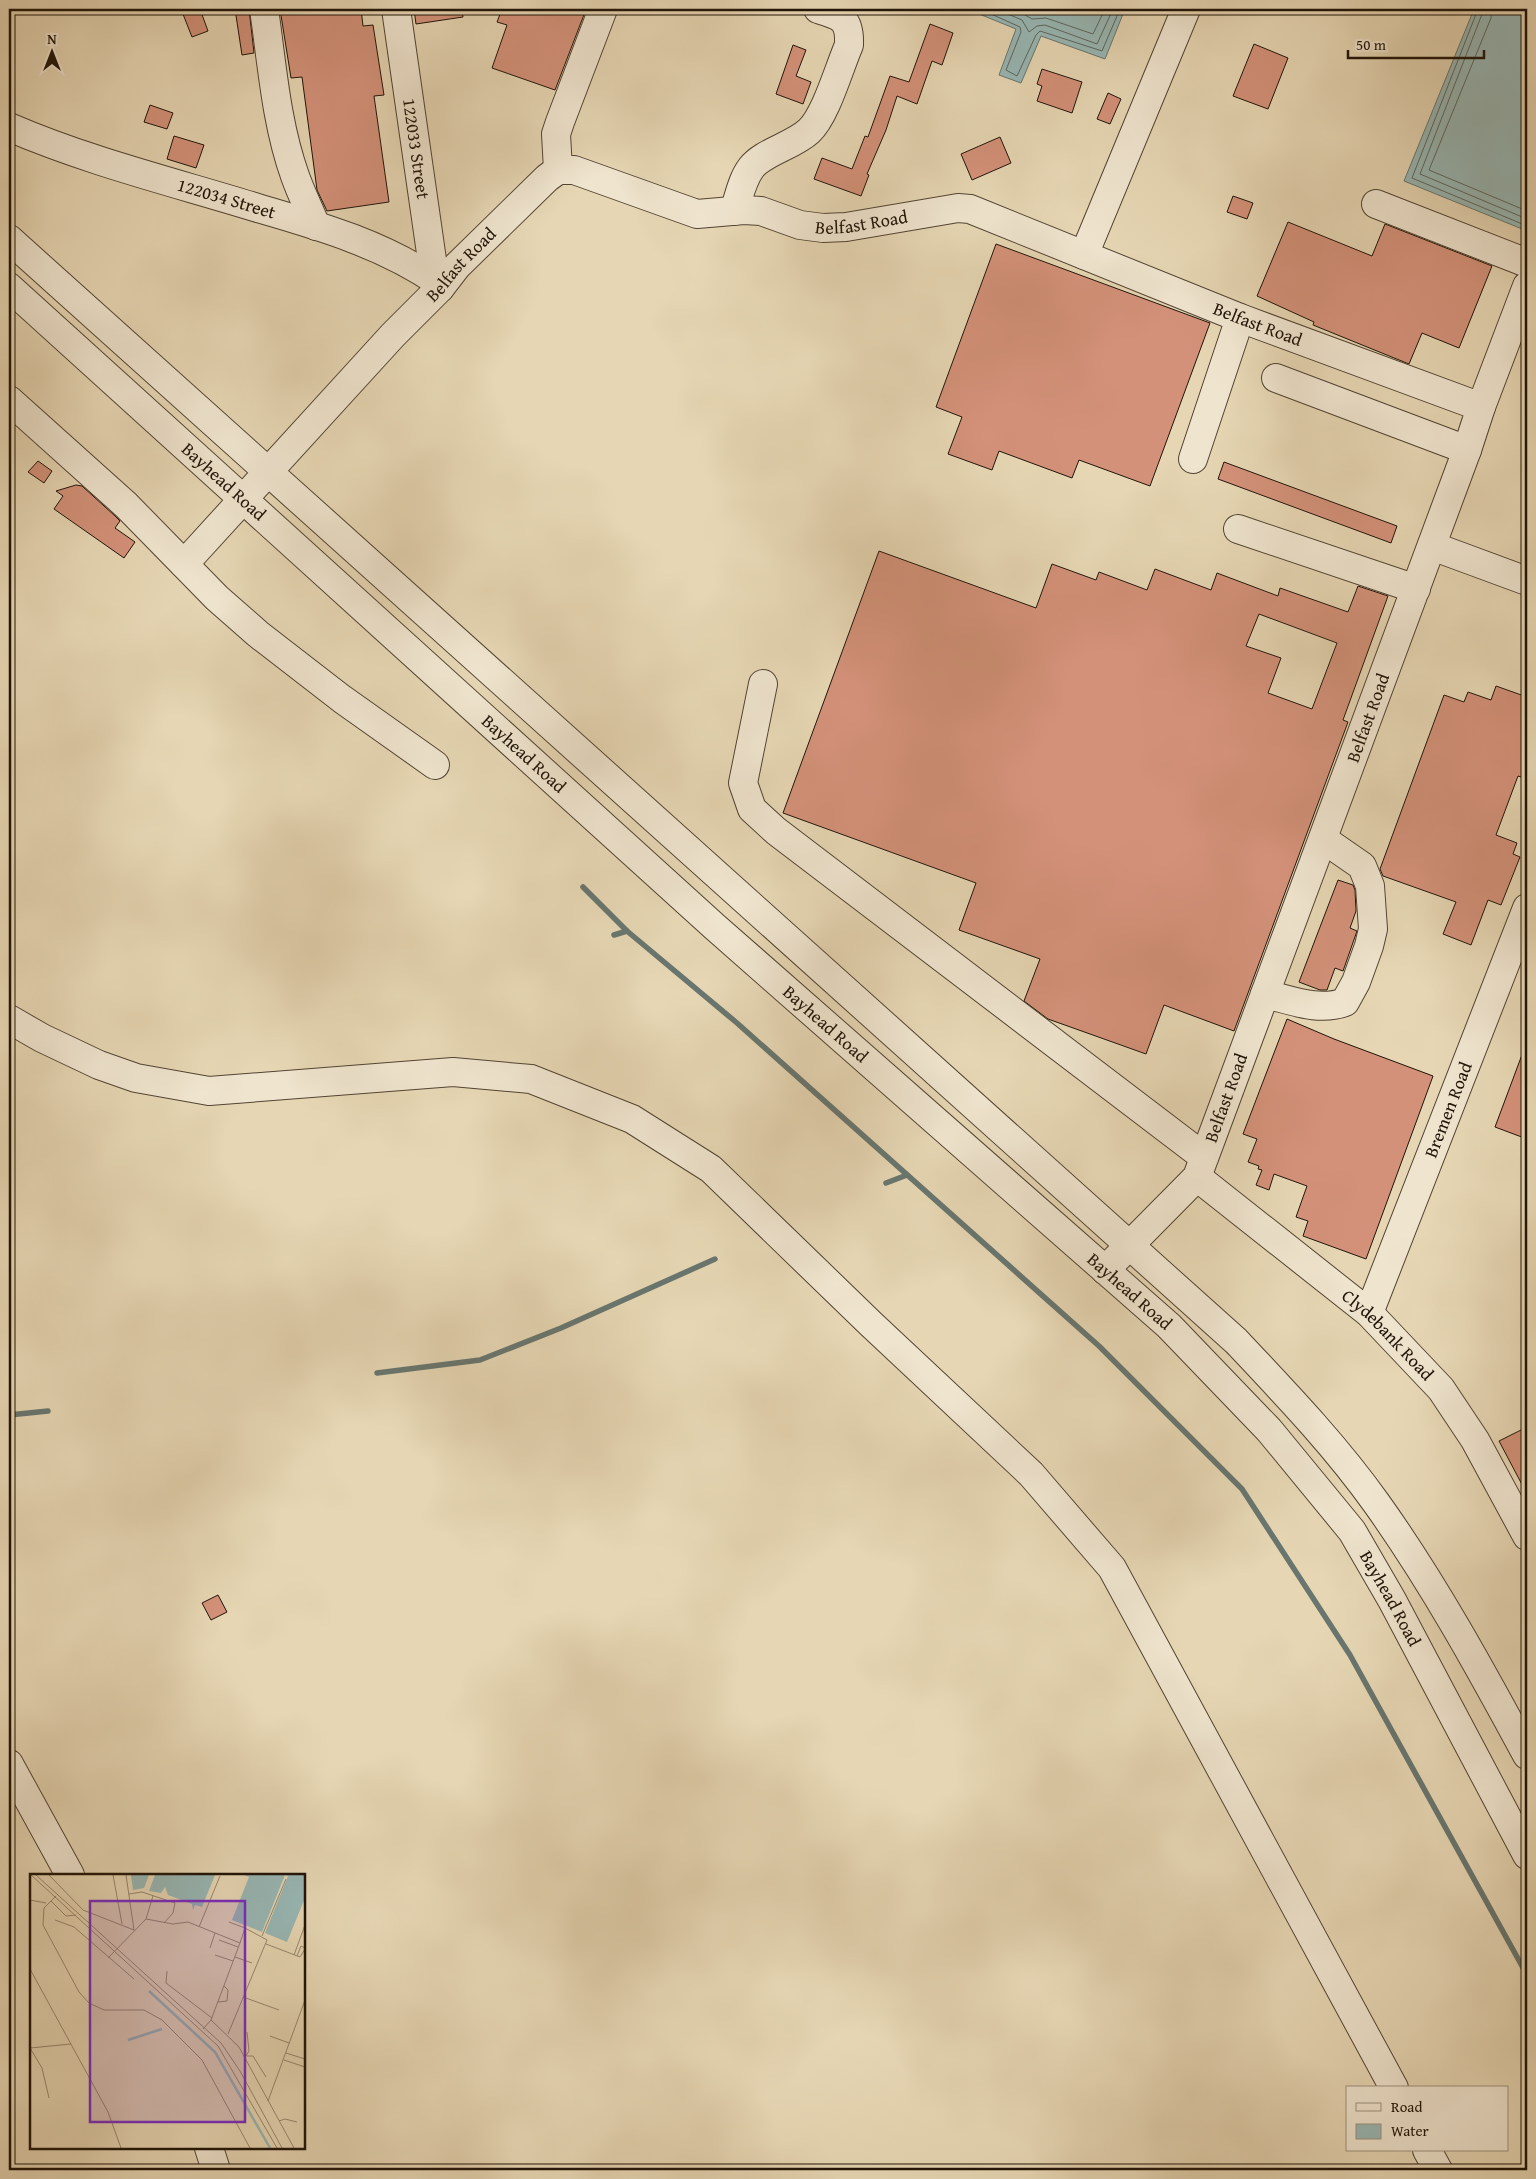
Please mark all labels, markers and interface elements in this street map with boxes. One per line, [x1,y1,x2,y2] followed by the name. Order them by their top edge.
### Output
[28,28,78,78] north arrow
[1348,28,1485,60] scale bar
[47,29,57,49] text: N
[1356,34,1387,55] text: 50 m
[396,96,437,201] street label: 122033 Street
[174,171,280,226] street label: 122034 Street
[814,203,910,241] street label: Belfast Road
[419,221,502,308] street label: Belfast Road
[1209,295,1307,353] street label: Belfast Road
[176,436,273,527] street label: Bayhead Road
[1339,669,1396,766] street label: Belfast Road
[476,708,573,799] street label: Bayhead Road
[777,979,875,1069] street label: Bayhead Road
[1197,1049,1254,1146] street label: Belfast Road
[1417,1058,1479,1162] street label: Bremen Road
[1081,1246,1179,1336] street label: Bayhead Road
[1336,1282,1441,1387] street label: Clydebank Road
[1353,1545,1428,1651] street label: Bayhead Road
[30,1874,305,2149] inset map
[1346,2086,1508,2152] legend
[1391,2096,1422,2117] text: Road
[1391,2120,1429,2141] text: Water

